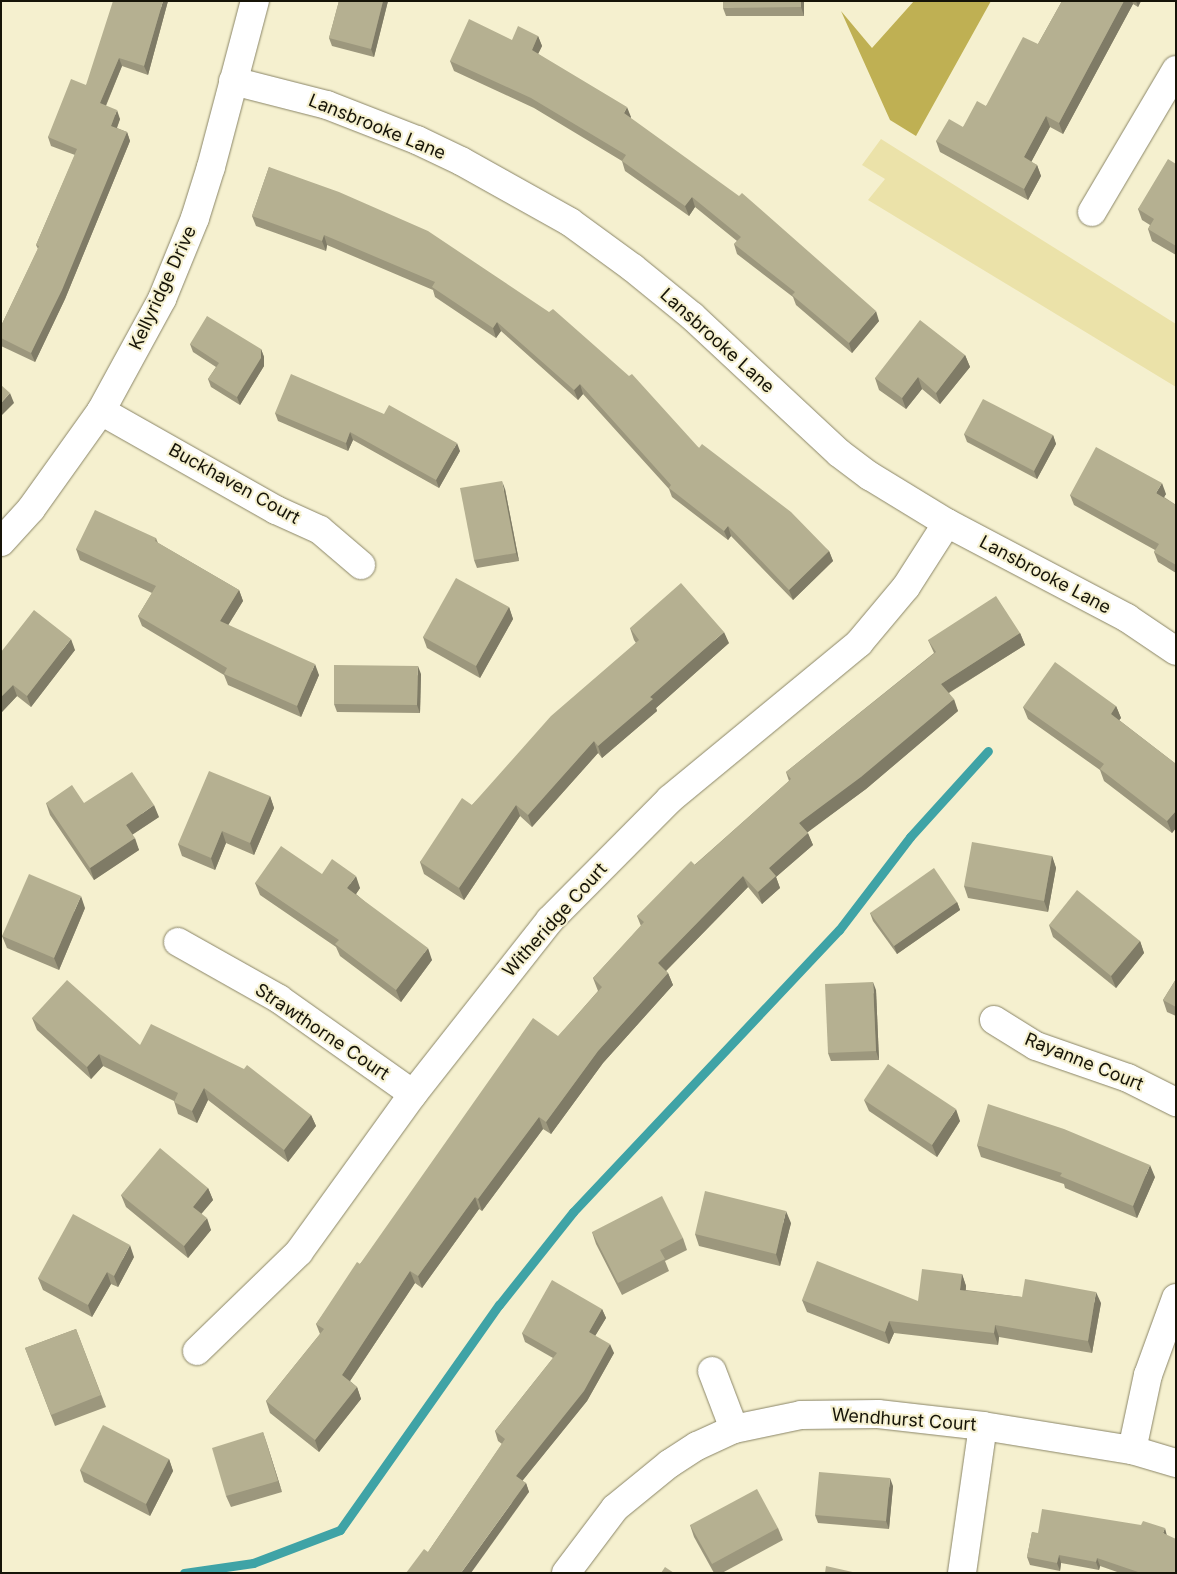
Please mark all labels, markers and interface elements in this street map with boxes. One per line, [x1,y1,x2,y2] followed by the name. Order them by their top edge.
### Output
[305,90,449,164] street label: Lansbrooke Lane
[125,222,201,354] street label: Kellyridge Drive
[656,284,778,398] street label: Lansbrooke Lane
[165,439,303,529] street label: Buckhaven Court
[975,531,1115,619] street label: Lansbrooke Lane
[498,859,612,981] street label: Witheridge Court
[251,979,393,1085] street label: Strawthorne Court
[1022,1028,1146,1096] street label: Rayanne Court
[831,1404,977,1436] street label: Wendhurst Court

